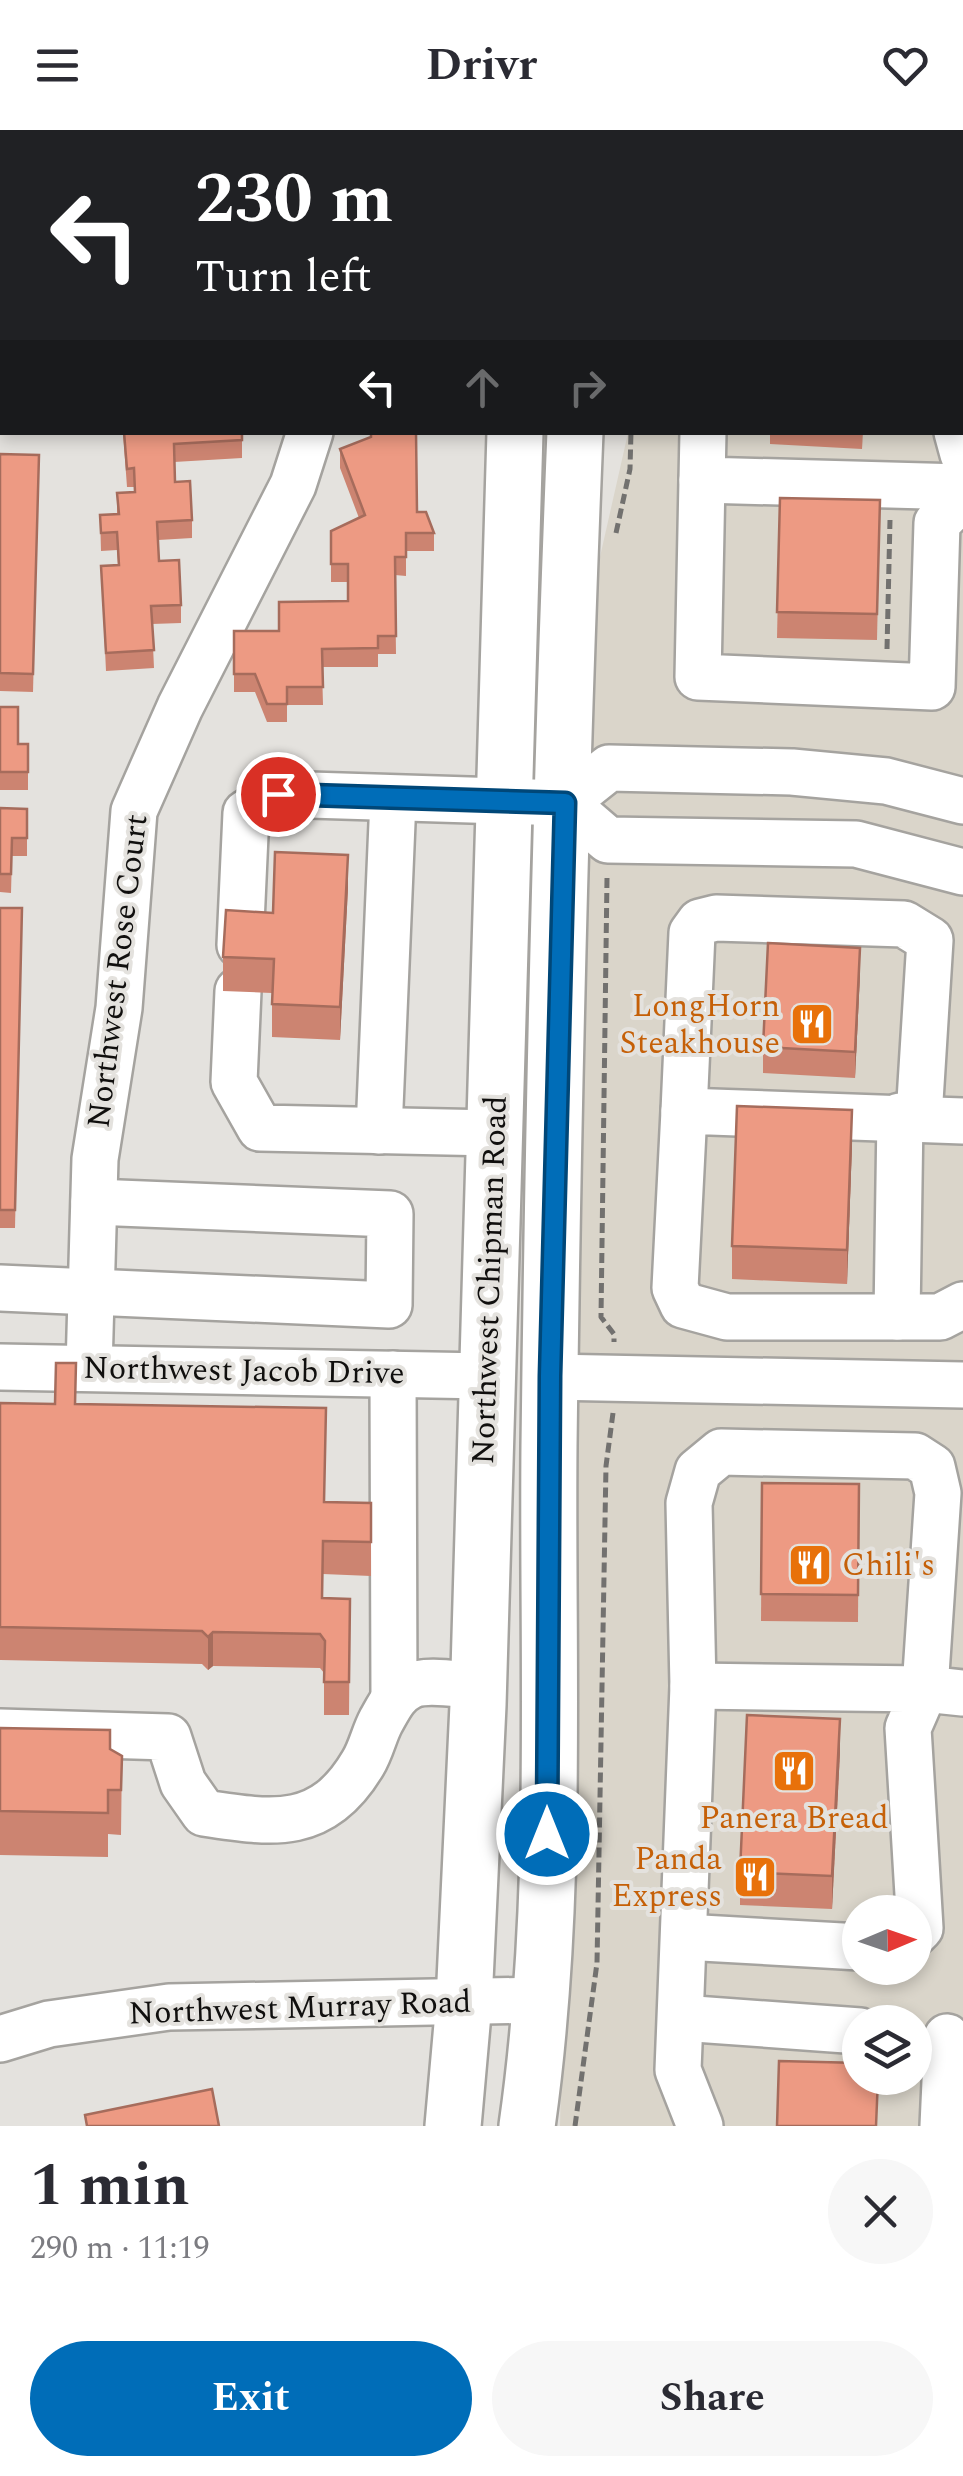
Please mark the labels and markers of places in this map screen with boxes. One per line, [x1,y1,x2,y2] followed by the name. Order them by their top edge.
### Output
[236,752,321,837] pin
[620,982,780,1068] place label: LongHorn Steakhouse
[789,1001,835,1047] restaurant icon: LongHorn Steakhouse
[842,1541,935,1590] place label: Chili's
[787,1542,833,1588] restaurant icon: Chili's
[771,1748,817,1794] restaurant icon: Panera Bread
[699,1794,889,1843] place label: Panera Bread
[612,1835,722,1921] place label: Panda Express
[732,1854,778,1900] restaurant icon: Panda Express

